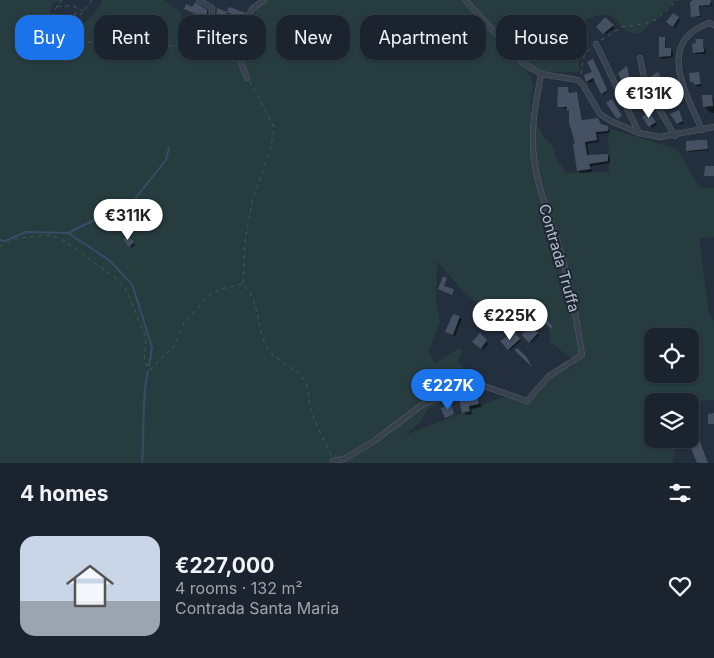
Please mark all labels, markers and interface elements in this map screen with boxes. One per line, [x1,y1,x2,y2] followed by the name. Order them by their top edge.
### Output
[15,15,84,60] chip: Buy
[94,15,168,60] chip: Rent
[178,15,266,60] chip: Filters
[276,15,350,60] chip: New
[360,15,486,60] chip: Apartment
[496,15,587,60] chip: House
[614,76,684,119] pin: €131K
[626,83,672,103] text: €131K
[93,198,163,241] pin: €311K
[535,202,584,314] street label: Contrada Truffa
[105,205,151,225] text: €311K
[475,298,545,341] pin: €225K
[484,305,536,325] text: €225K
[644,328,699,448] map controls
[644,328,699,383] button: locate
[413,368,483,411] pin: €227K
[422,375,474,395] text: €227K
[644,393,699,448] button: layers
[666,479,694,507] icon: filters
[20,481,109,506] text: 4 homes
[175,553,274,578] text: €227,000
[60,556,120,616] icon: home
[666,572,694,600] icon: heart
[175,578,303,598] text: 4 rooms · 132 m²
[175,598,339,618] text: Contrada Santa Maria

